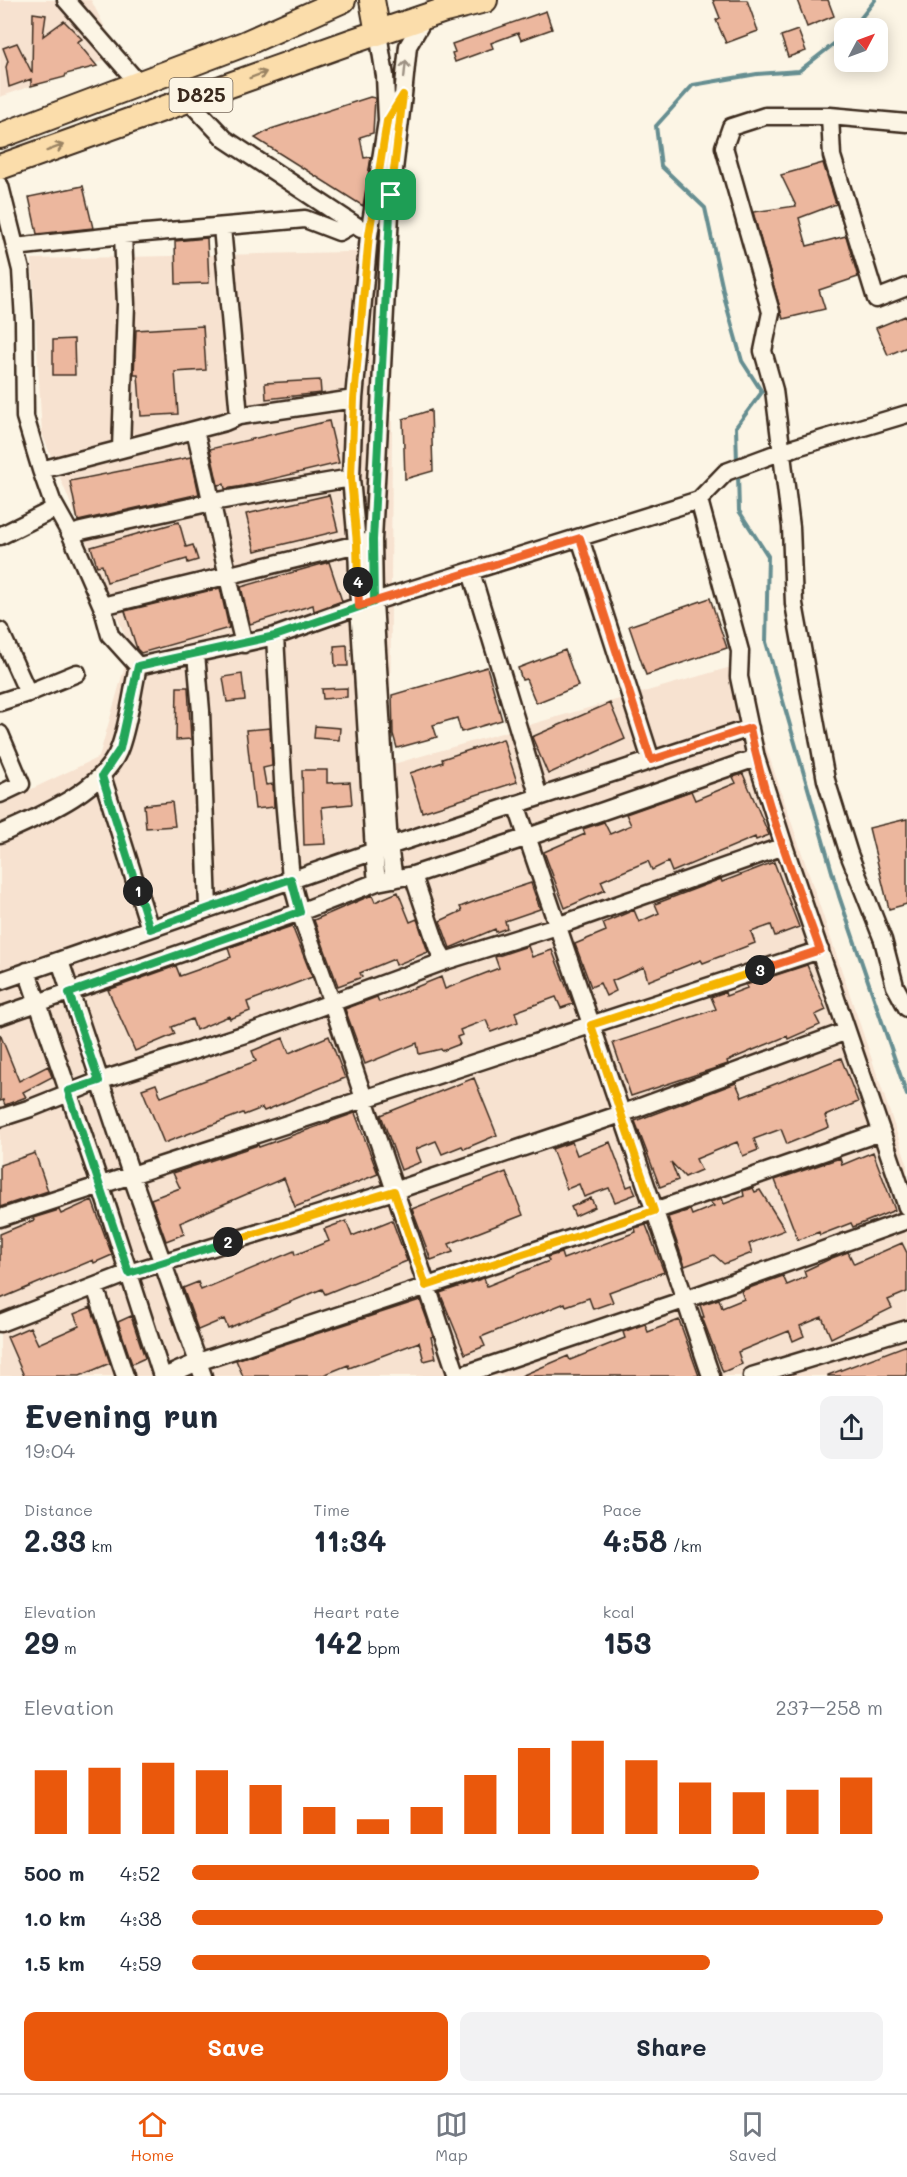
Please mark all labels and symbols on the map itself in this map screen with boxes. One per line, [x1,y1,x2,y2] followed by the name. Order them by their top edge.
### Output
[834,18,888,72] north arrow
[400,59,411,79] one-way arrow
[249,68,267,79] one-way arrow
[170,78,232,112] road number: D825
[45,141,64,152] one-way arrow
[365,169,416,220] pin
[343,567,373,597] pin: 4
[123,876,153,906] pin: 1
[745,955,775,985] pin: 3
[213,1227,243,1257] pin: 2

